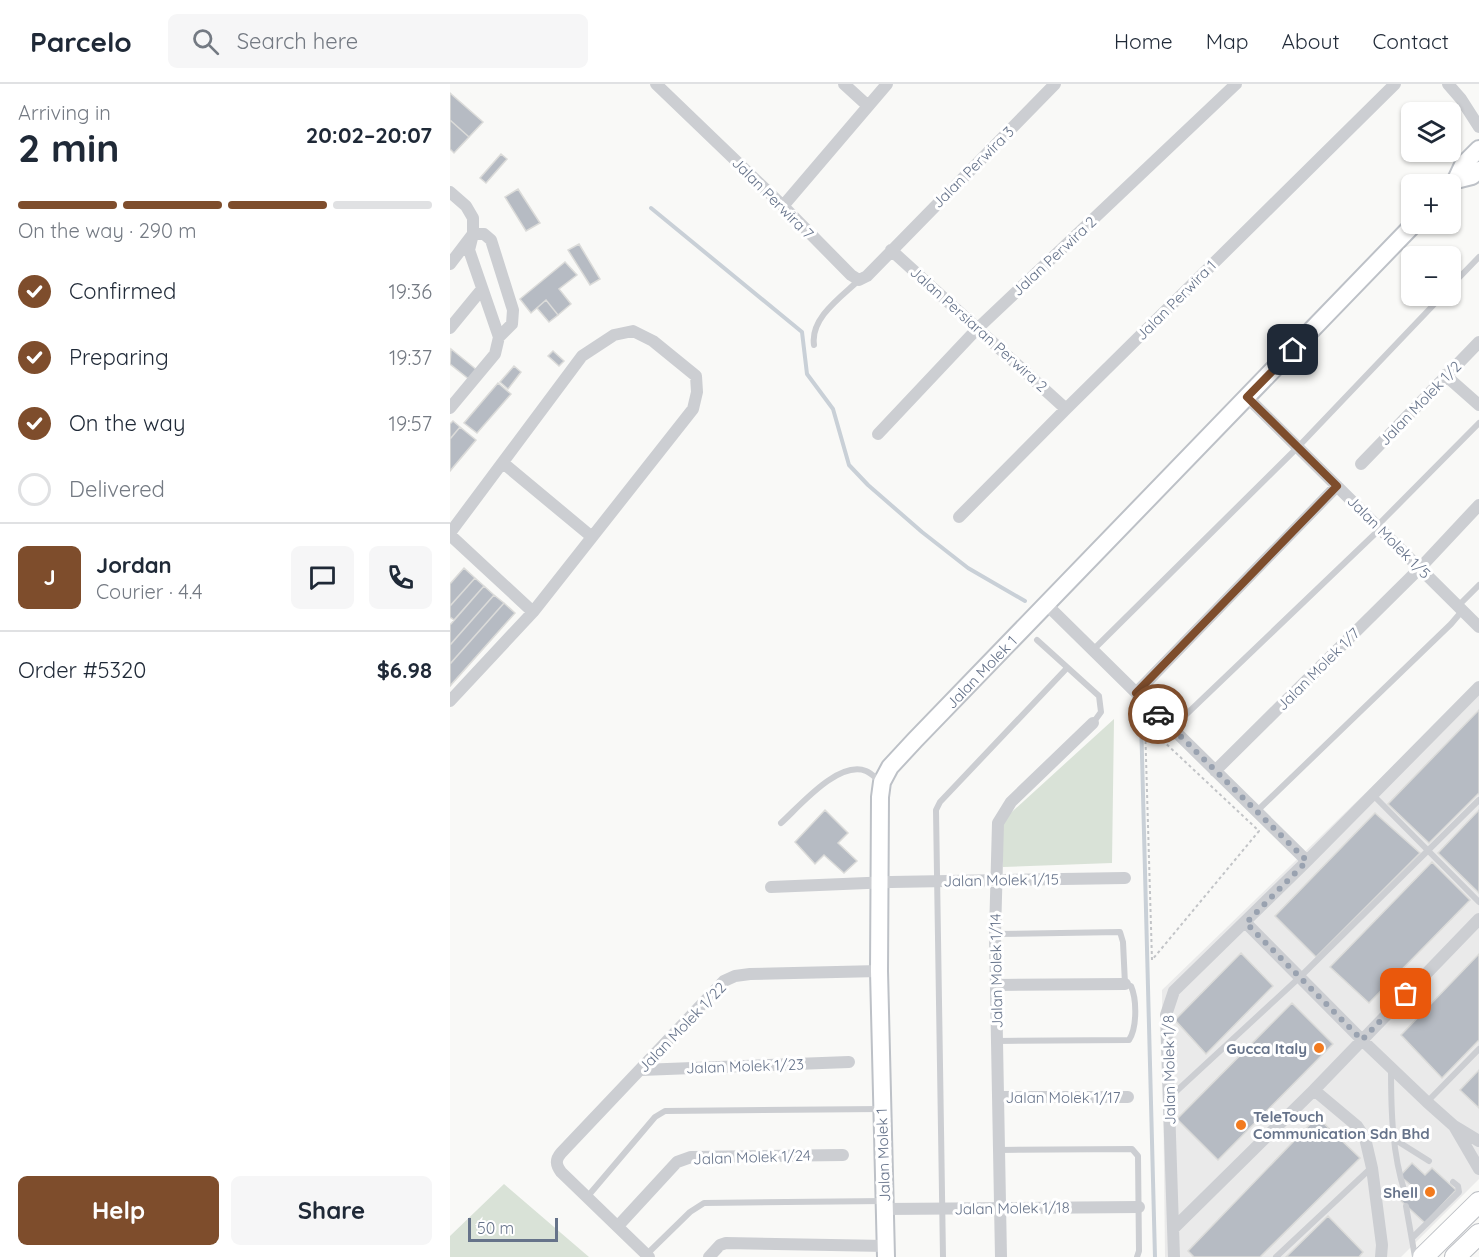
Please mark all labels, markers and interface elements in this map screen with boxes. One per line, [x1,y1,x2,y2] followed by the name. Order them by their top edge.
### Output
[168,14,588,68] search box
[30,24,132,59] text: Parcelo
[189,25,222,58] icon: search
[237,27,358,55] text: Search here
[1114,28,1173,54] text: Home
[1206,28,1249,54] text: Map
[1282,28,1340,54] text: About
[1373,28,1449,54] text: Contact
[18,100,111,125] text: Arriving in
[1401,102,1461,306] map controls
[1401,102,1461,162] button: layers
[306,121,432,149] text: 20:02–20:07
[928,122,1018,212] street label: Jalan Perwira 3
[18,123,120,172] text: 2 min
[728,153,818,243] street label: Jalan Perwira 7
[1401,174,1461,234] button: +
[1008,212,1100,300] street label: Jalan Perwira 2
[18,218,197,243] text: On the way · 290 m
[1401,246,1461,306] button: −
[1132,256,1220,344] street label: Jalan Perwira 1
[906,262,1052,396] street label: Jalan Persiaran Perwira 2
[18,275,51,308] icon: check
[69,277,176,305] text: Confirmed
[388,279,432,304] text: 19:36
[1267,324,1318,375] pin
[1276,333,1309,366] icon: home
[18,341,51,374] icon: check
[69,343,169,371] text: Preparing
[389,345,432,370] text: 19:37
[1375,357,1465,449] street label: Jalan Molek 1/2
[18,407,51,440] icon: check
[69,409,185,437] text: On the way
[389,411,432,436] text: 19:57
[69,475,165,503] text: Delivered
[1343,491,1435,583] street label: Jalan Molek 1/5
[291,546,354,609] button: chat
[369,546,432,609] button: phone
[96,551,172,579] text: Jordan
[43,563,56,591] text: J
[96,579,202,604] text: Courier · 4.4
[1273,623,1364,714] street label: Jalan Molek 1/7
[942,631,1021,712] street label: Jalan Molek 1
[18,656,146,684] text: Order #5320
[377,656,432,684] text: $6.98
[1128,684,1188,744] courier
[1142,698,1175,731] icon: car
[943,869,1059,891] street label: Jalan Molek 1/15
[985,913,1007,1029] street label: Jalan Molek 1/14
[1380,968,1431,1019] pin
[1389,977,1422,1010] icon: bag
[634,978,730,1076] street label: Jalan Molek 1/22
[1159,1015,1179,1125] street label: Jalan Molek 1/8
[1226,1039,1307,1058] place label: Gucca Italy
[1312,1041,1326,1055] marker: Gucca Italy
[686,1054,804,1078] street label: Jalan Molek 1/23
[1006,1088,1121,1107] street label: Jalan Molek 1/17
[1253,1107,1430,1143] place label: TeleTouch Communication Sdn Bhd
[872,1108,894,1202] street label: Jalan Molek 1
[1234,1118,1248,1132] marker: TeleTouch Communication Sdn Bhd
[693,1145,811,1169] street label: Jalan Molek 1/24
[18,1176,219,1245] button: Help
[231,1176,432,1245] button: Share
[1383,1183,1418,1202] place label: Shell
[1423,1185,1437,1199] marker: Shell
[954,1197,1070,1219] street label: Jalan Molek 1/18
[468,1215,558,1242] scale bar
[477,1218,514,1238] text: 50 m

